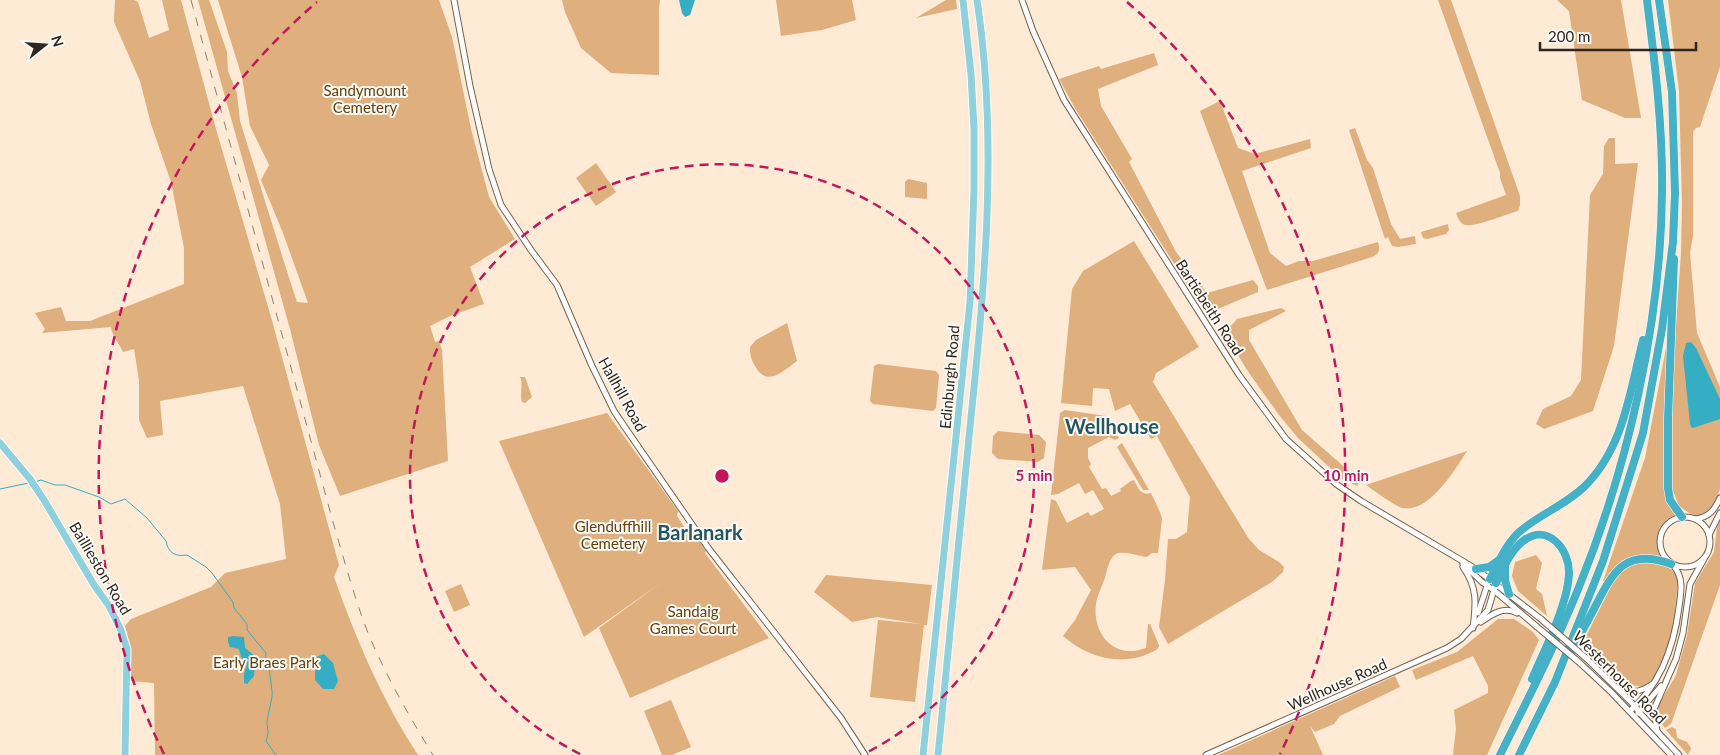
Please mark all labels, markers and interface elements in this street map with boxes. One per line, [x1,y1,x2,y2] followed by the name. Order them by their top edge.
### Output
[20,20,70,70] north arrow
[1540,20,1696,52] scale bar
[1548,27,1590,45] text: 200 m
[48,33,68,49] text: N
[324,81,407,116] park label: Sandymount Cemetery
[1172,256,1248,358] street label: Bartiebeith Road
[936,324,962,430] street label: Edinburgh Road
[595,354,651,434] street label: Hallhill Road
[1065,414,1159,438] district label: Wellhouse
[1015,466,1053,484] text: 5 min
[1323,466,1369,484] text: 10 min
[713,467,731,485] centre of rings
[575,517,651,552] park label: Glenduffhill Cemetery
[66,518,136,618] street label: Baillieston Road
[657,520,743,544] district label: Barlanark
[650,602,737,637] park label: Sandaig Games Court
[1570,627,1670,727] street label: Westerhouse Road
[213,653,319,671] park label: Early Braes Park
[1285,654,1389,714] street label: Wellhouse Road

